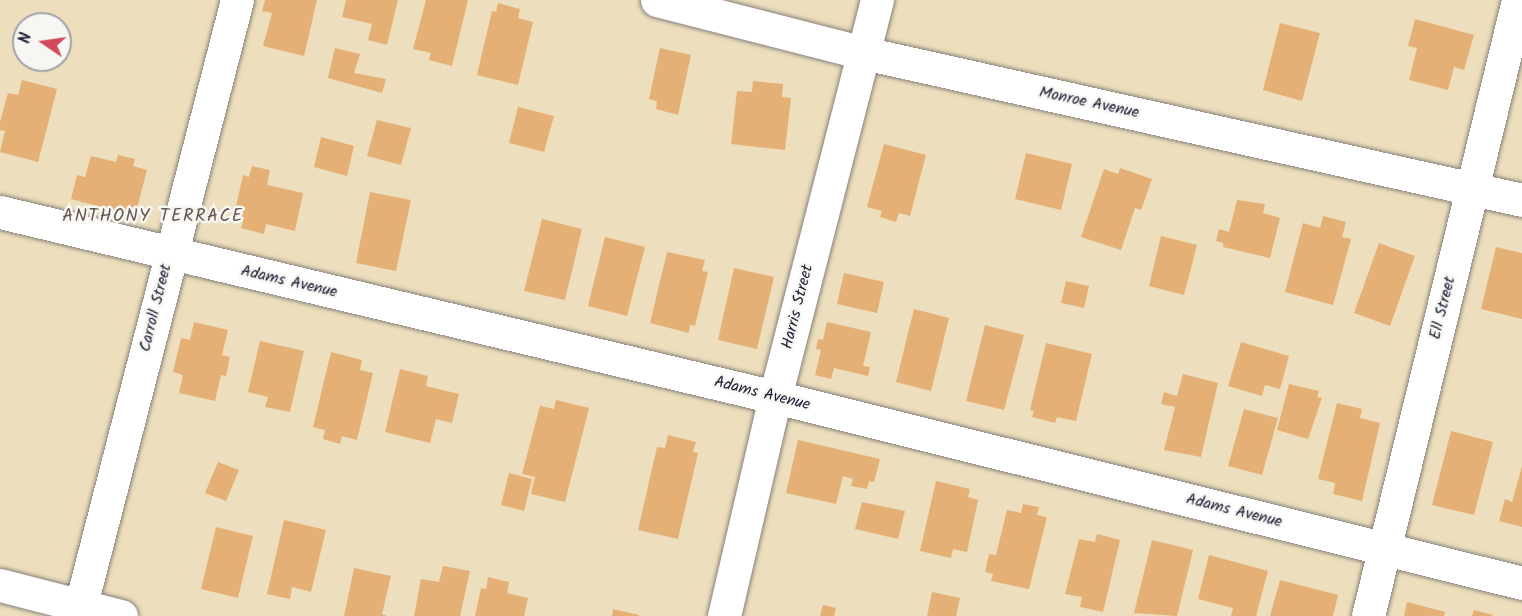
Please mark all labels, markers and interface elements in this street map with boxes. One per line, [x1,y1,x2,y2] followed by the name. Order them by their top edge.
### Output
[12,12,72,72] north arrow
[13,31,39,46] text: N
[1037,83,1141,123] street label: Monroe Avenue
[62,206,244,228] district label: ANTHONY TERRACE
[136,262,176,354] street label: Carroll Street
[239,262,339,302] street label: Adams Avenue
[778,263,818,351] street label: Harris Street
[1426,275,1460,341] street label: Ell Street
[712,373,812,415] street label: Adams Avenue
[1184,490,1284,532] street label: Adams Avenue

